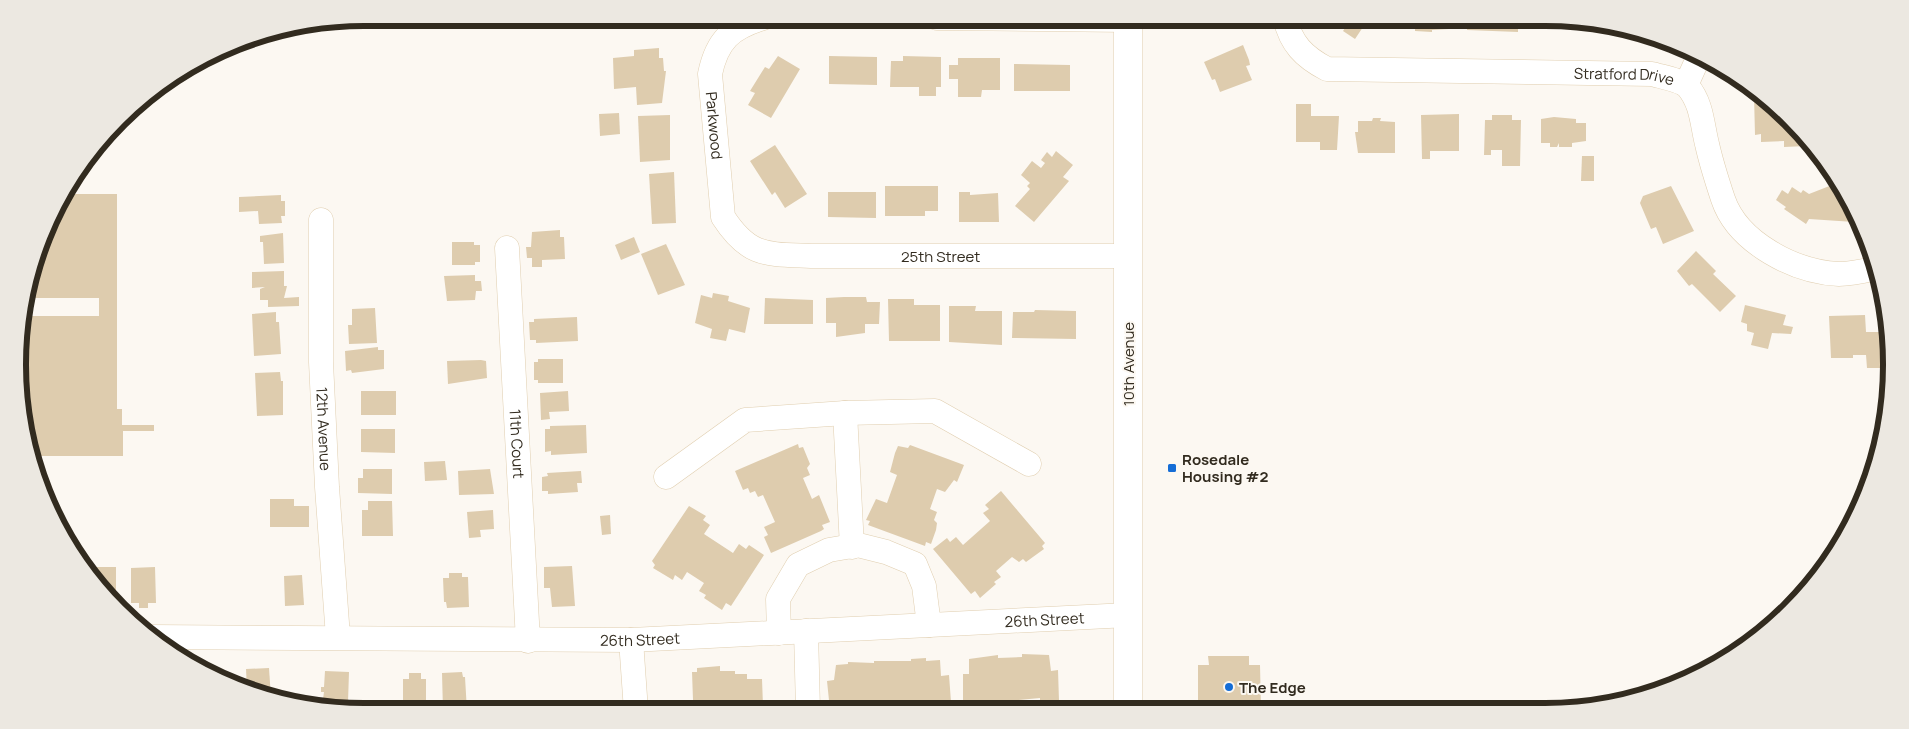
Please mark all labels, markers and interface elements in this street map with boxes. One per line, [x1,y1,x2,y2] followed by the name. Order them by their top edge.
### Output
[1574,62,1677,90] street label: Stratford Drive
[701,91,728,160] street label: Parkwood
[901,246,980,267] street label: 25th Street
[1118,322,1139,406] street label: 10th Avenue
[312,387,337,471] street label: 12th Avenue
[505,408,530,479] street label: 11th Court
[1182,449,1268,487] place label: Rosedale Housing #2
[1166,462,1178,474] marker: Rosedale Housing #2
[1004,607,1085,632] street label: 26th Street
[600,627,680,651] street label: 26th Street
[1239,677,1306,698] place label: The Edge
[1223,681,1235,693] marker: The Edge

